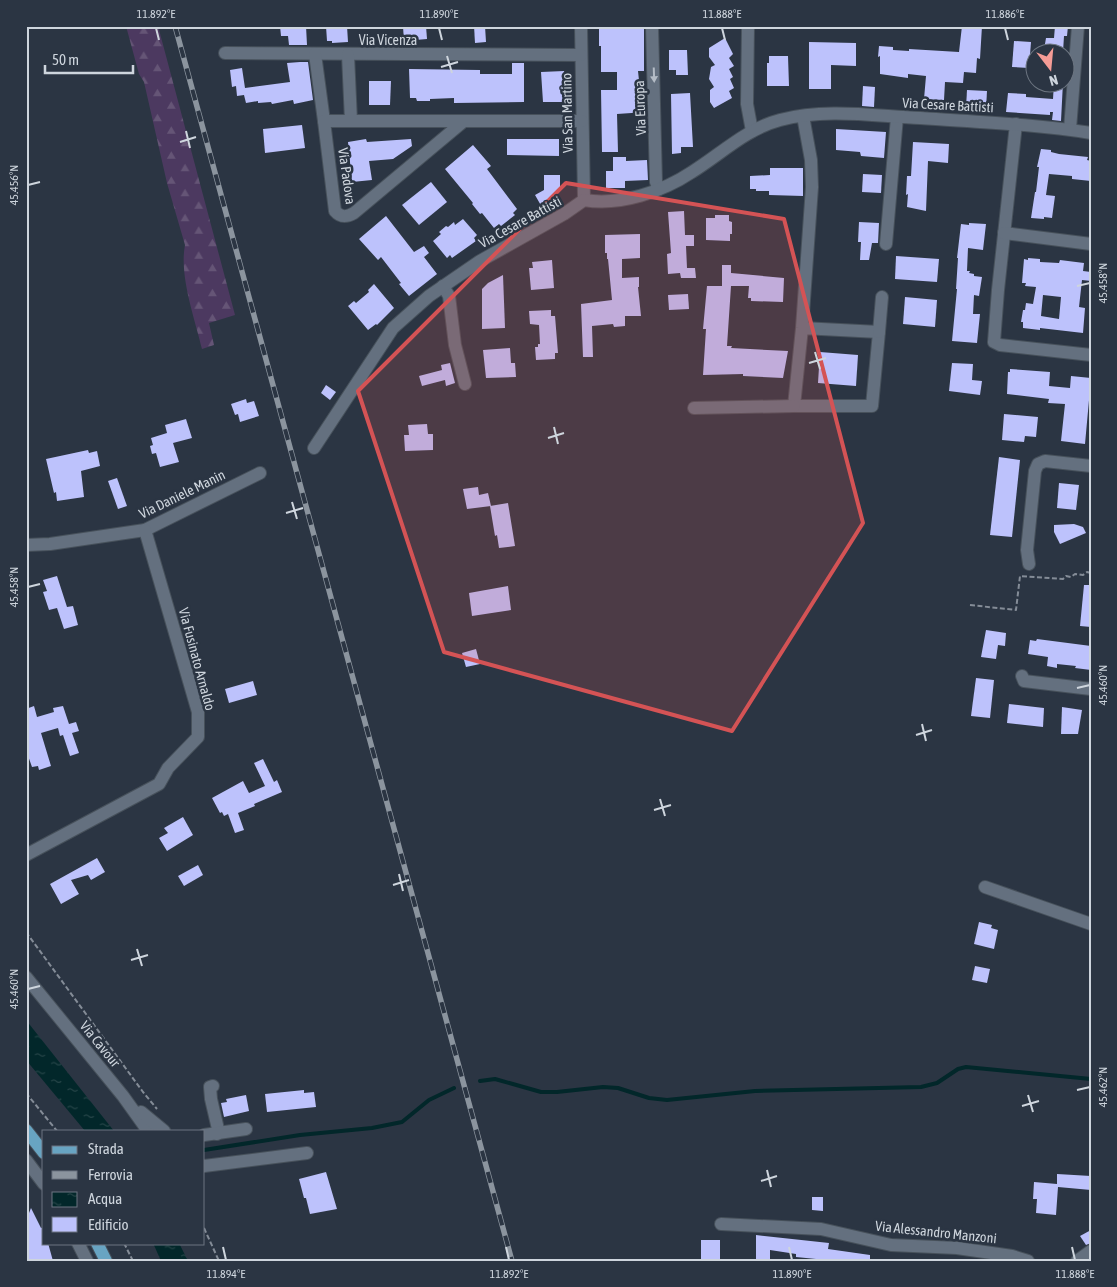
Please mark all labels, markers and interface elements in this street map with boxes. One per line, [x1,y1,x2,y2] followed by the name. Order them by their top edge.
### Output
[137,7,175,21] text: 11.892°E
[420,7,458,21] text: 11.890°E
[703,7,741,21] text: 11.888°E
[986,7,1024,21] text: 11.886°E
[359,32,417,48] street label: Via Vicenza
[45,42,132,74] scale bar
[1024,42,1074,92] north arrow
[52,51,79,68] text: 50 m
[650,67,658,83] one-way arrow
[1047,72,1060,89] text: N
[558,73,576,153] street label: Via San Martino
[631,80,649,136] street label: Via Europa
[902,95,994,115] street label: Via Cesare Battisti
[335,147,359,205] street label: Via Padova
[7,165,21,205] text: 45.456°N
[476,193,564,251] street label: Via Cesare Battisti
[1096,263,1110,303] text: 45.458°N
[136,466,228,522] street label: Via Daniele Manin
[7,567,21,607] text: 45.458°N
[176,606,218,712] street label: Via Fusinato Arnaldo
[1096,665,1110,705] text: 45.460°N
[7,969,21,1009] text: 45.460°N
[77,1018,124,1071] street label: Via Cavour
[1096,1067,1110,1107] text: 45.462°N
[42,1130,205,1244] legend
[88,1140,124,1157] text: Strada
[88,1166,133,1183] text: Ferrovia
[88,1190,122,1207] text: Acqua
[88,1216,129,1233] text: Edificio
[875,1218,997,1246] street label: Via Alessandro Manzoni
[207,1267,245,1281] text: 11.894°E
[490,1267,528,1281] text: 11.892°E
[773,1267,811,1281] text: 11.890°E
[1056,1267,1094,1281] text: 11.888°E

